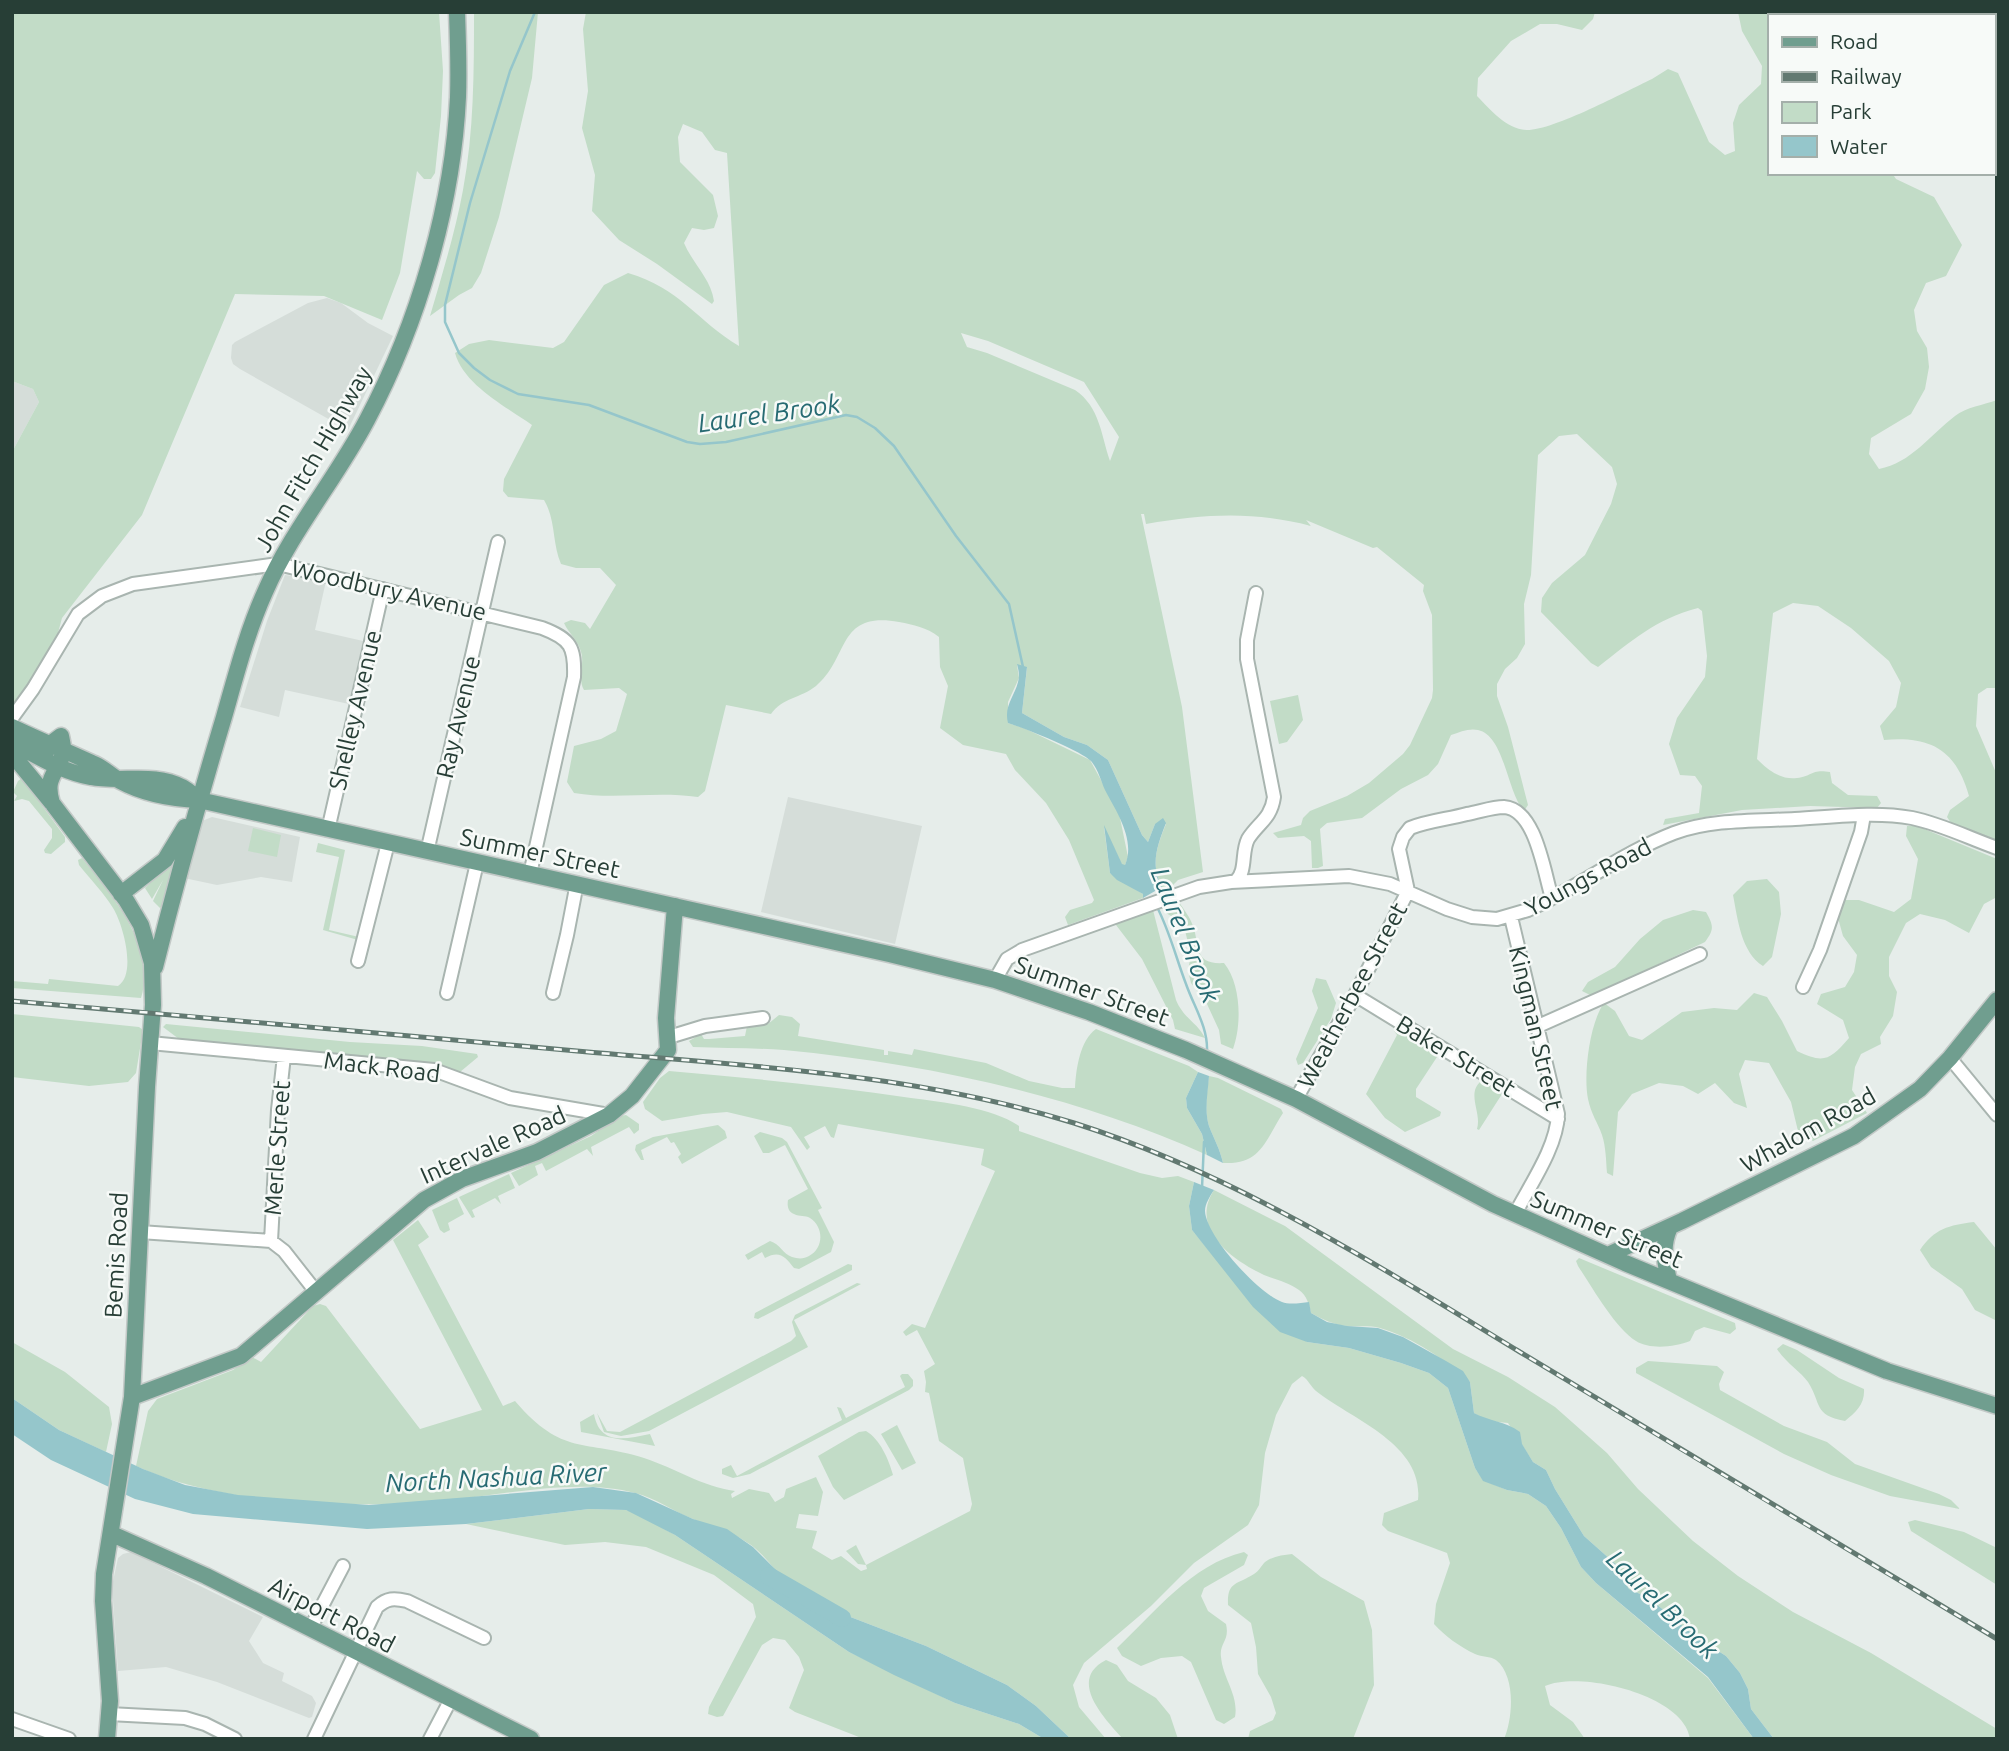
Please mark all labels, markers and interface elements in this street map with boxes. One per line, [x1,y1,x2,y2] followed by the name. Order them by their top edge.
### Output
[1768,14,1995,175] legend
[1830,29,1878,53] text: Road
[1830,64,1902,88] text: Railway
[1830,99,1872,123] text: Park
[1830,134,1888,158] text: Water
[249,361,377,556] street label: John Fitch Highway
[696,389,843,437] water label: Laurel Brook
[289,554,489,626] street label: Woodbury Avenue
[323,627,387,793] street label: Shelley Avenue
[431,653,485,781] street label: Ray Avenue
[458,823,623,883] street label: Summer Street
[1520,832,1656,922] street label: Youngs Road
[1146,863,1227,1008] water label: Laurel Brook
[1292,897,1413,1092] street label: Weatherbee Street
[1504,943,1568,1113] street label: Kingman Street
[1011,951,1174,1032] street label: Summer Street
[1392,1010,1521,1102] street label: Baker Street
[322,1046,442,1088] street label: Mack Road
[259,1079,295,1216] street label: Merle Street
[1736,1082,1880,1178] street label: Whalom Road
[416,1101,570,1189] street label: Intervale Road
[1527,1185,1688,1273] street label: Summer Street
[99,1191,133,1319] street label: Bemis Road
[384,1457,609,1497] water label: North Nashua River
[1601,1544,1725,1665] water label: Laurel Brook
[264,1572,400,1658] street label: Airport Road

